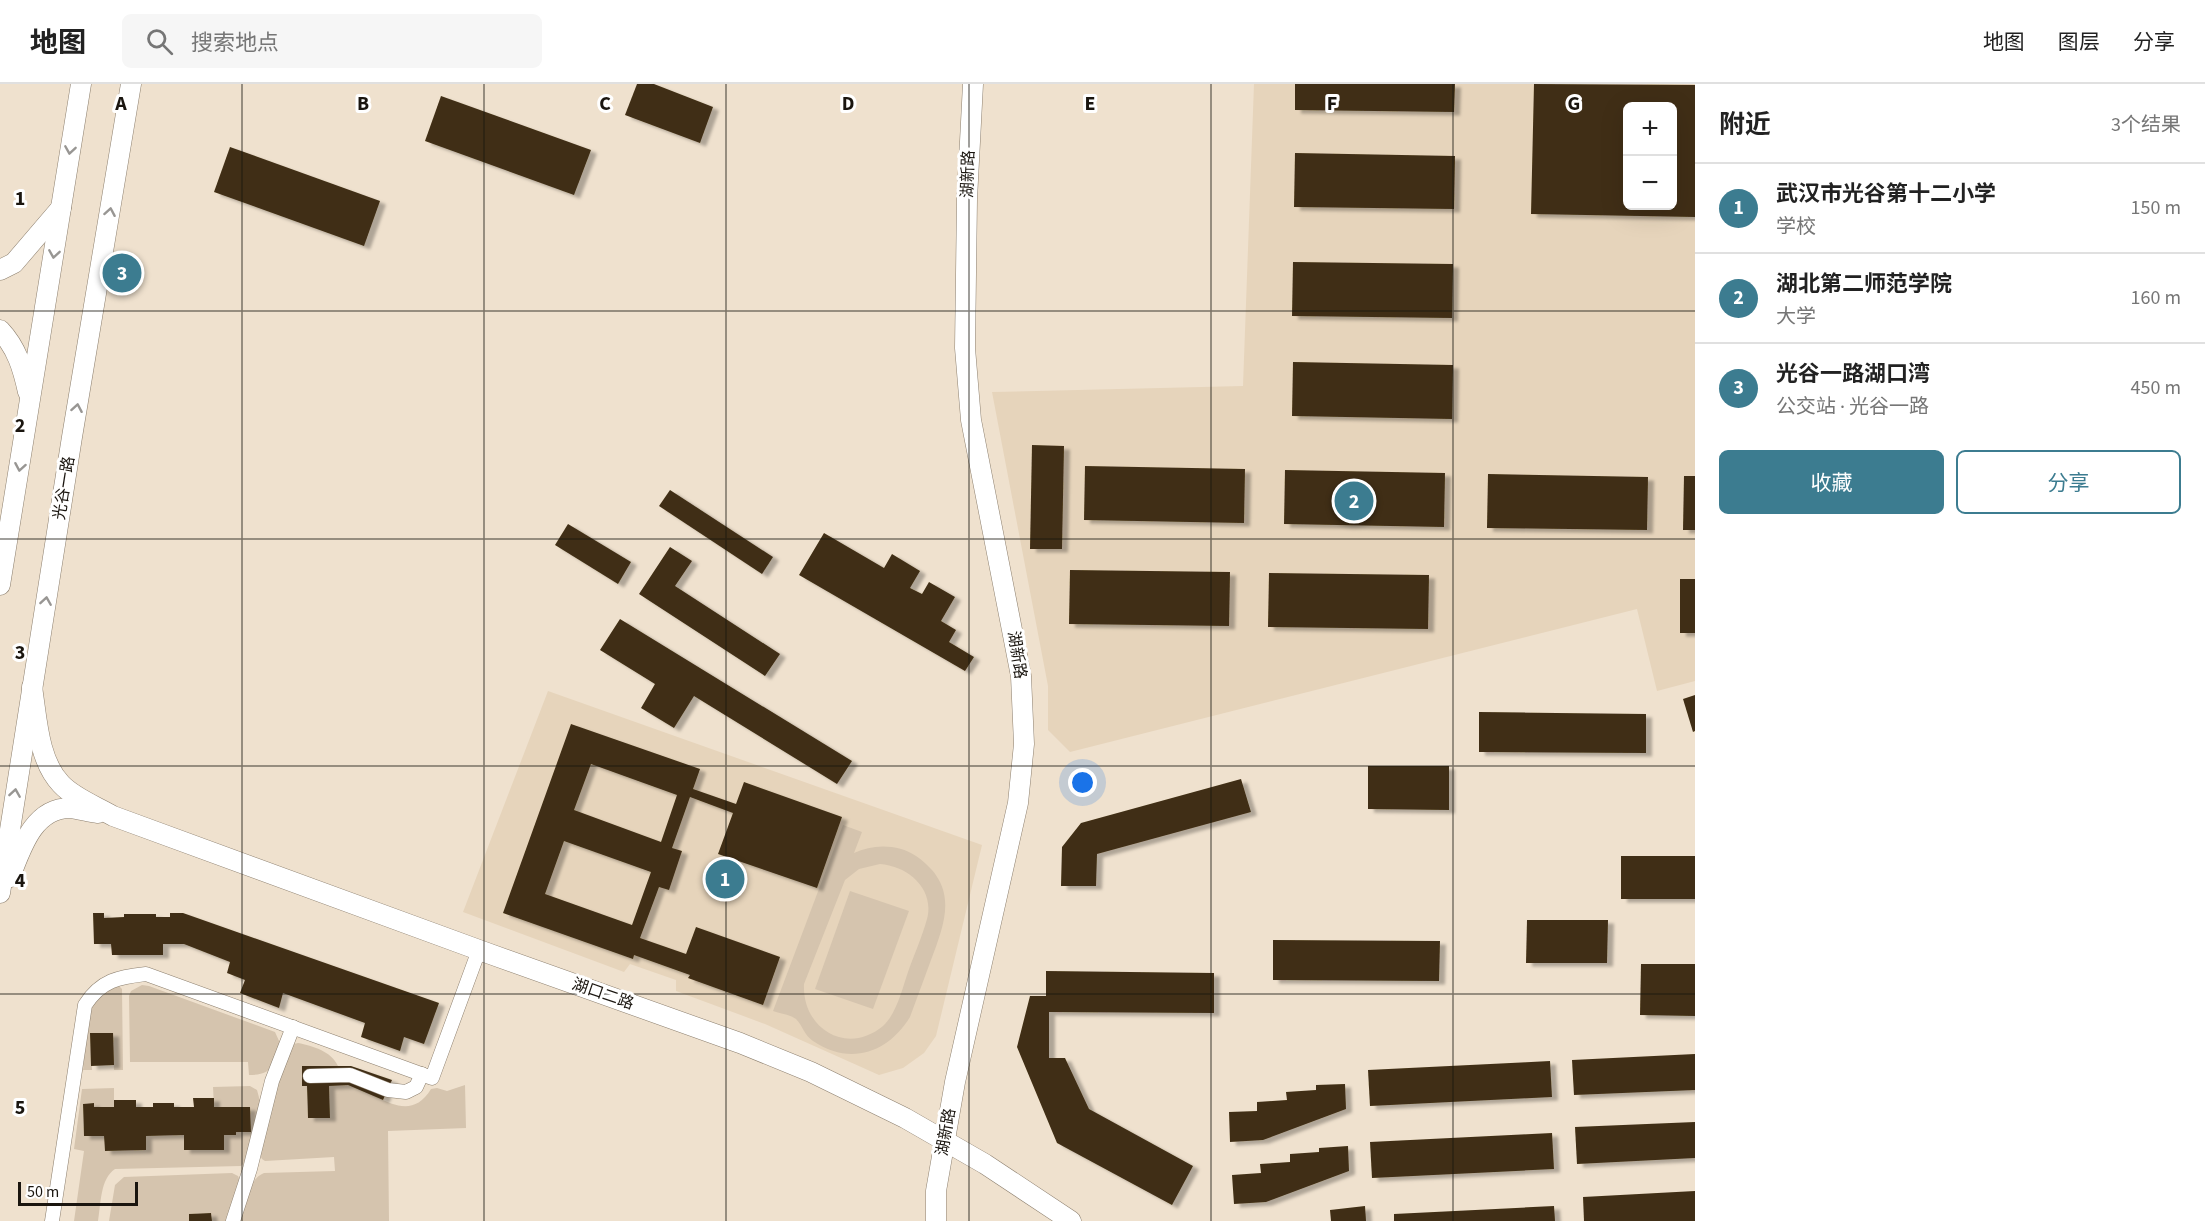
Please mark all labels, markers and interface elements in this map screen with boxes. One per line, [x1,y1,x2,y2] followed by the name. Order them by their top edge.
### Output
[122,14,542,68] search box
[30,23,86,63] text: 地图
[143,25,176,58] icon: search
[191,27,279,59] text: 搜索地点
[1983,27,2025,57] text: 地图
[2058,27,2100,57] text: 图层
[2133,27,2175,57] text: 分享
[114,90,127,118] text: A
[357,90,369,118] text: B
[599,90,611,118] text: C
[842,90,854,118] text: D
[1085,90,1095,118] text: E
[1327,90,1337,118] text: F
[1568,90,1580,118] text: G
[1623,102,1677,210] map controls
[1623,102,1677,156] button: +
[1719,106,1771,143] text: 附近
[2111,111,2181,139] text: 3个结果
[65,145,77,154] one-way arrow
[956,150,980,198] street label: 湖新路
[1623,156,1677,210] button: −
[1776,178,1996,210] text: 武汉市光谷第十二小学
[15,185,25,213] text: 1
[1733,194,1744,222] text: 1
[2131,194,2181,222] text: 150 m
[103,207,116,217] one-way arrow
[1776,213,1816,241] text: 学校
[48,248,61,258] one-way arrow
[102,250,142,296] pin: 3
[1776,268,1952,300] text: 湖北第二师范学院
[1733,284,1744,312] text: 2
[2131,284,2181,312] text: 160 m
[1776,303,1816,331] text: 大学
[1776,358,1930,390] text: 光谷一路湖口湾
[1733,374,1744,402] text: 3
[2131,374,2181,402] text: 450 m
[1776,393,1929,421] text: 公交站 · 光谷一路
[70,404,83,414] one-way arrow
[15,412,25,440] text: 2
[1719,450,1944,514] button: 收藏
[1956,450,2181,514] button: 分享
[48,455,80,521] street label: 光谷一路
[14,462,26,472] one-way arrow
[1334,478,1374,524] pin: 2
[39,596,51,605] one-way arrow
[1002,630,1032,680] street label: 湖新路
[15,639,25,667] text: 3
[1068,768,1097,797] your location
[9,789,21,798] one-way arrow
[706,856,744,902] pin: 1
[15,867,26,895] text: 4
[569,973,637,1015] street label: 湖口二路
[15,1094,25,1122] text: 5
[931,1106,961,1158] street label: 湖新路
[18,1179,138,1206] scale bar
[27,1181,59,1203] text: 50 m

